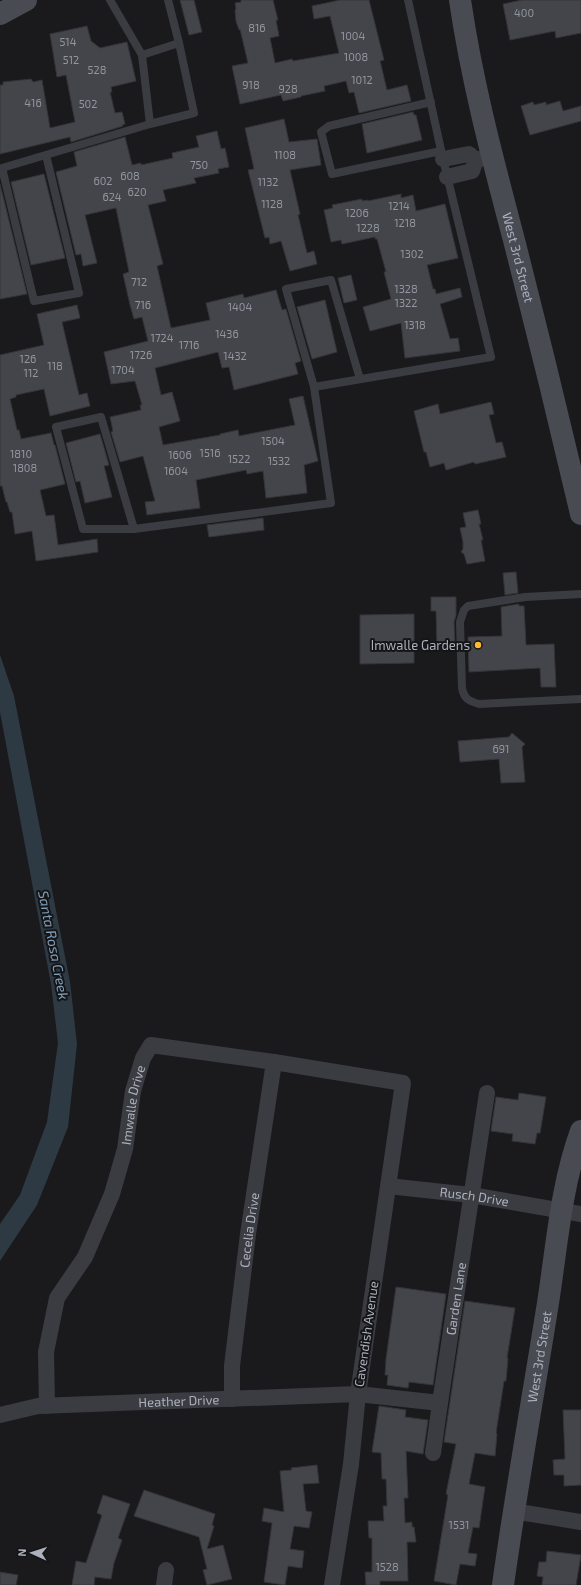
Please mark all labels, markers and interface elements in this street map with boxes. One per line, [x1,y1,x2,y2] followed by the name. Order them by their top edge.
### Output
[514,6,534,19] house number: 400
[248,21,266,34] house number: 816
[341,29,365,42] house number: 1004
[59,35,77,48] house number: 514
[344,50,368,63] house number: 1008
[63,53,79,66] house number: 512
[88,63,106,76] house number: 528
[351,73,373,86] house number: 1012
[242,78,260,91] house number: 918
[278,82,298,95] house number: 928
[24,96,42,109] house number: 416
[79,97,97,110] house number: 502
[274,148,296,161] house number: 1108
[190,158,208,171] house number: 750
[120,169,140,182] house number: 608
[93,174,113,187] house number: 602
[257,175,279,188] house number: 1132
[127,185,147,198] house number: 620
[102,190,122,203] house number: 624
[261,197,283,210] house number: 1128
[388,199,410,212] house number: 1214
[345,206,369,219] house number: 1206
[499,211,537,304] street label: West 3rd Street
[394,216,416,229] house number: 1218
[356,221,380,234] house number: 1228
[400,247,424,260] house number: 1302
[131,275,147,288] house number: 712
[394,282,418,295] house number: 1328
[395,296,417,309] house number: 1322
[135,298,151,311] house number: 716
[228,300,253,313] house number: 1404
[404,318,426,331] house number: 1318
[215,327,239,340] house number: 1436
[151,331,174,344] house number: 1724
[179,338,199,351] house number: 1716
[130,348,152,361] house number: 1726
[223,349,247,362] house number: 1432
[20,352,36,365] house number: 126
[47,359,63,372] house number: 118
[111,363,135,376] house number: 1704
[24,366,38,379] house number: 112
[261,434,285,447] house number: 1504
[200,446,220,459] house number: 1516
[10,447,32,460] house number: 1810
[168,448,192,461] house number: 1606
[228,452,250,465] house number: 1522
[268,454,290,467] house number: 1532
[13,461,37,474] house number: 1808
[164,464,188,477] house number: 1604
[371,637,470,653] place label: Imwalle Gardens
[473,640,483,650] marker: Imwalle Gardens
[493,742,509,755] house number: 691
[35,889,73,1001] water label: Santa Rosa Creek
[118,1063,148,1146] street label: Imwalle Drive
[439,1184,510,1209] street label: Rusch Drive
[236,1191,262,1269] street label: Cecelia Drive
[442,1261,469,1336] street label: Garden Lane
[351,1280,381,1388] street label: Cavendish Avenue
[524,1310,555,1404] street label: West 3rd Street
[138,1391,220,1410] street label: Heather Drive
[449,1518,469,1531] house number: 1531
[12,1533,52,1573] north arrow
[15,1548,28,1557] text: N
[375,1560,399,1573] house number: 1528

